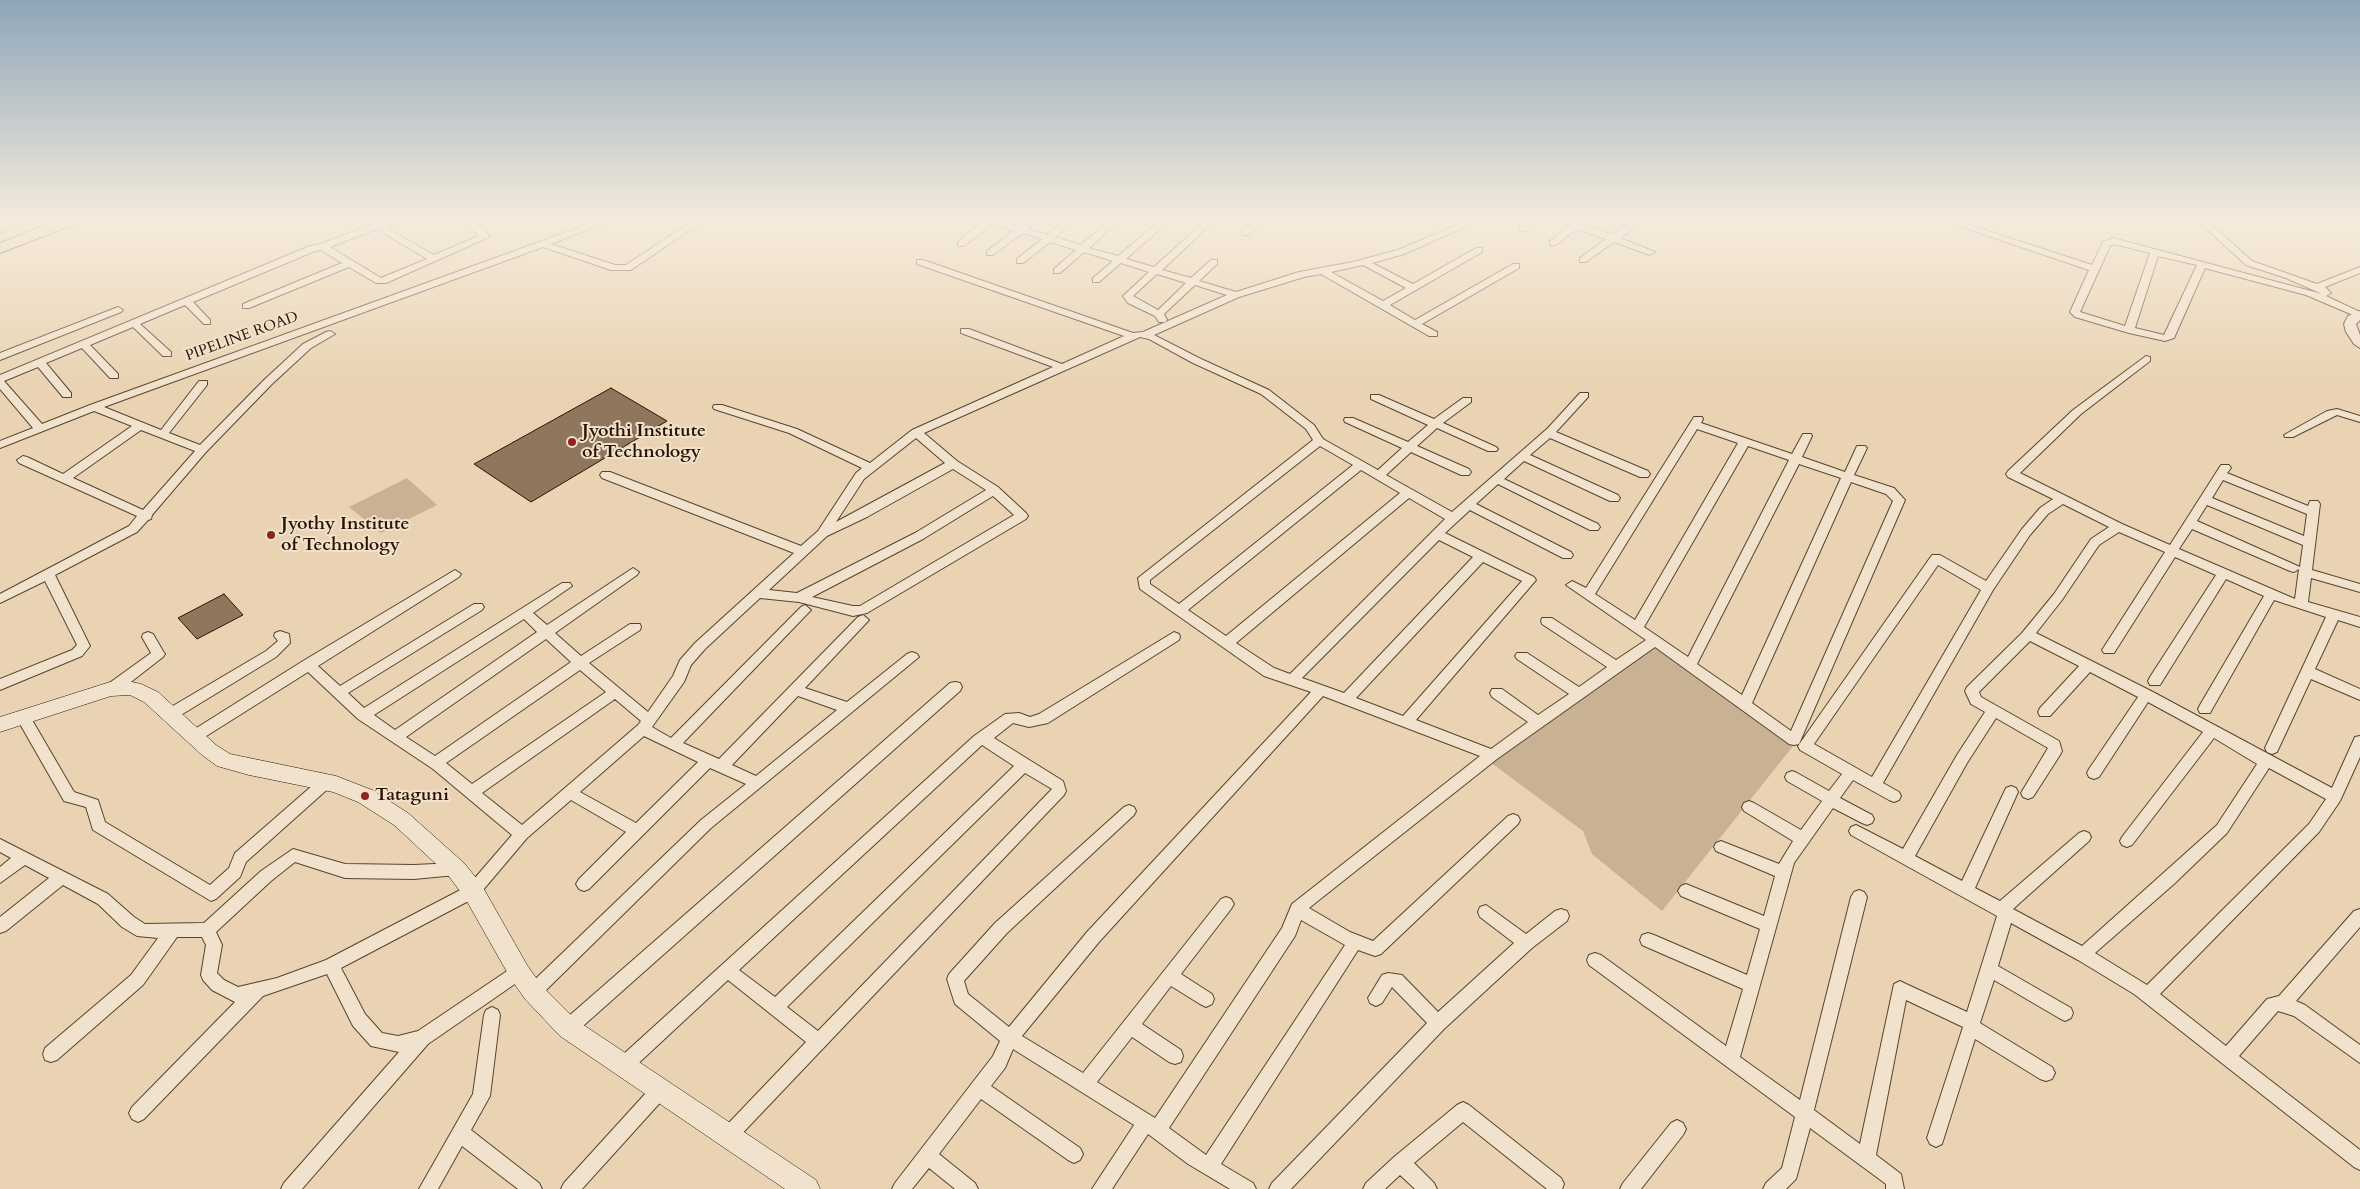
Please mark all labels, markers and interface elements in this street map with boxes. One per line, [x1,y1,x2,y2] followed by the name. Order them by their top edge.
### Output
[183,308,301,366] street label: PIPELINE ROAD
[582,421,706,464] place label: Jyothi Institute of Technology
[566,436,578,448] marker: Jyothi Institute of Technology
[281,514,409,556] place label: Jyothy Institute of Technology
[265,529,277,541] marker: Jyothy Institute of Technology
[375,785,449,807] place label: Tataguni
[359,790,371,802] marker: Tataguni

